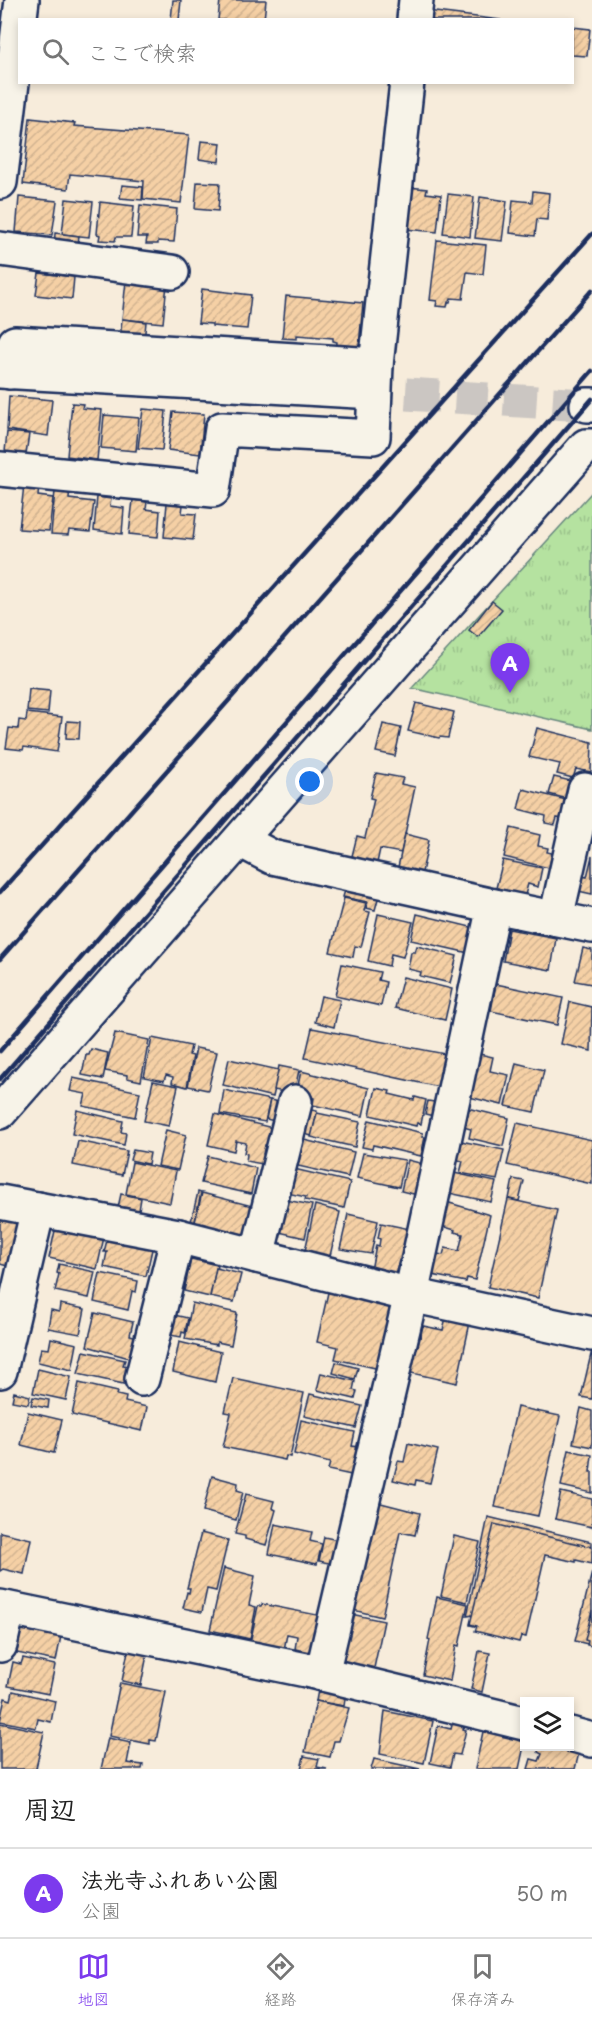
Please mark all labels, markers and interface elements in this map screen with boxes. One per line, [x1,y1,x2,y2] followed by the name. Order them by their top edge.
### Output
[18,18,574,84] search box
[39,35,72,68] icon: search
[87,35,197,68] text: ここで検索
[490,644,530,693] pin: A
[295,767,324,796] your location
[520,1697,574,1751] map controls
[520,1697,574,1751] button: layers
[24,1789,76,1828] text: 周辺
[81,1862,279,1895] text: 法光寺ふれあい公園
[36,1878,51,1908] text: A
[516,1878,568,1908] text: 50 m
[81,1895,121,1925] text: 公園
[77,1950,110,2010] tab: 地図
[264,1950,297,2010] tab: 経路
[451,1950,515,2010] tab: 保存済み

